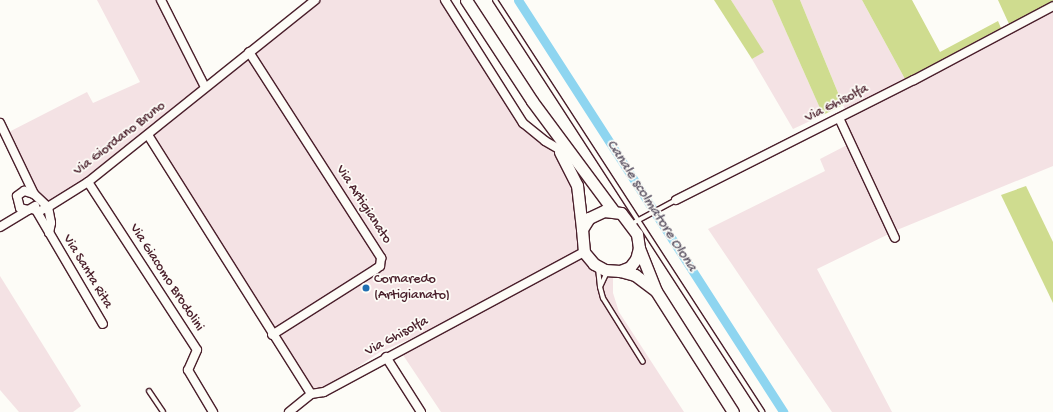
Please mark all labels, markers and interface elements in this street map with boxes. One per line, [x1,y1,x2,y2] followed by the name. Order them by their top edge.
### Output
[803,81,871,127] street label: Via Ghisolfa
[71,98,169,180] street label: Via Giordano Bruno
[602,137,700,275] water label: Canale scolmatore Olona
[331,163,395,247] street label: Via Artigianato
[125,221,207,335] street label: Via Giacomo Brodolini
[58,232,116,312] street label: Via Santa Rita
[374,272,450,304] place label: Cornaredo (Artigianato)
[361,283,371,293] marker: Cornaredo (Artigianato)
[363,313,431,361] street label: Via Ghisolfa

